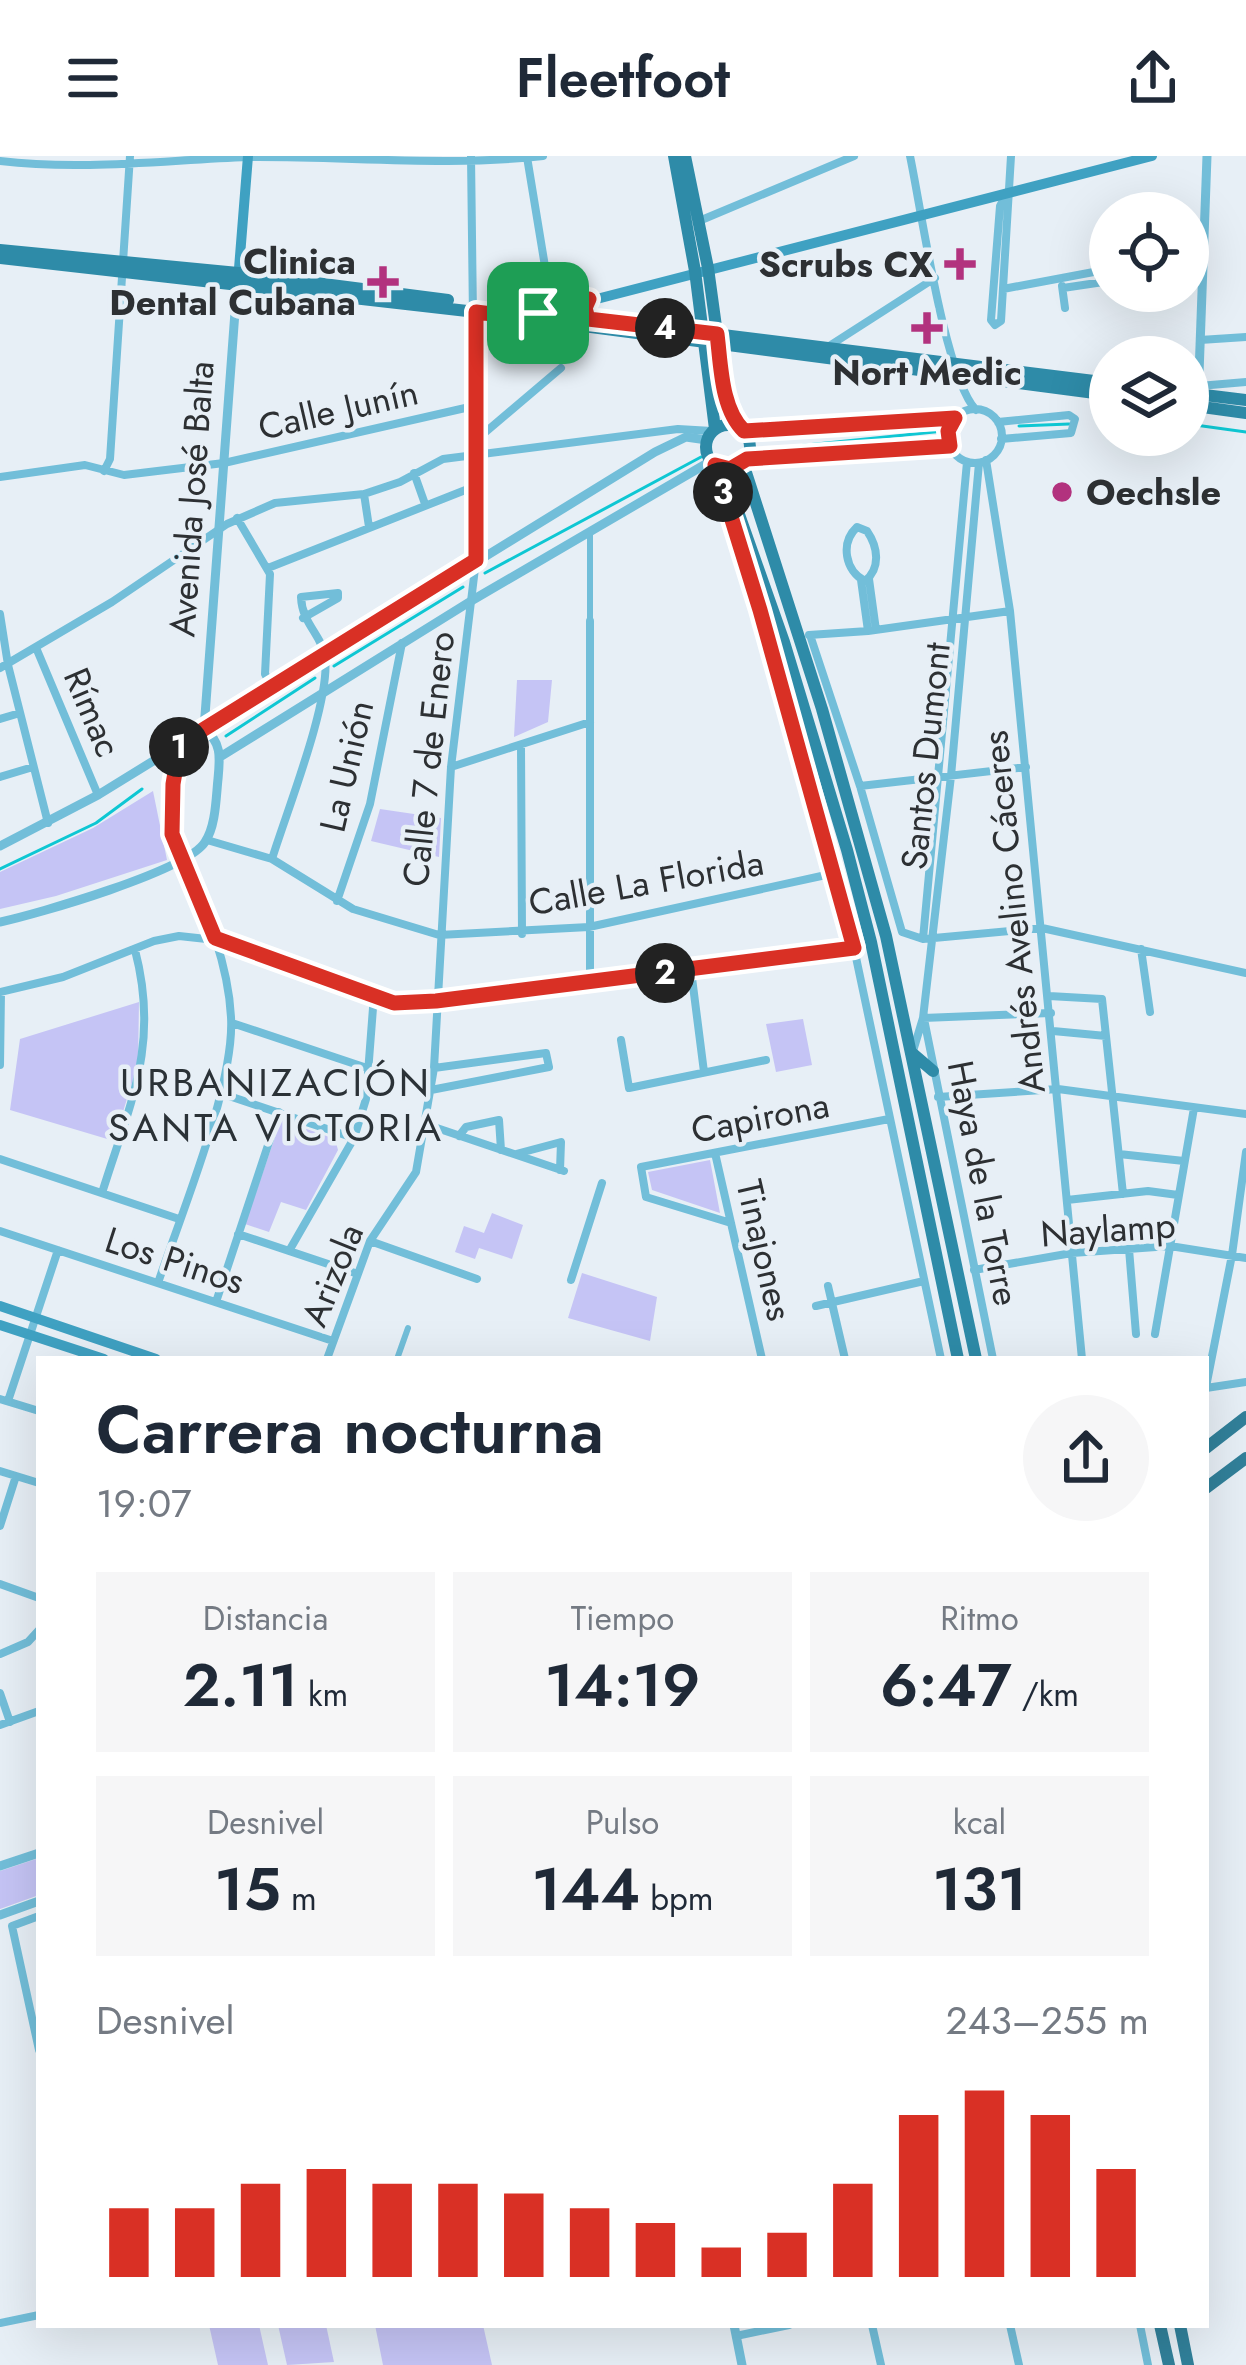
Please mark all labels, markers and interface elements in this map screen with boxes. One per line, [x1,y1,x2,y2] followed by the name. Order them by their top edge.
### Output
[516,39,730,117] text: Fleetfoot
[60,45,126,111] icon: menu
[1120,45,1186,111] icon: share
[1089,192,1209,456] map controls
[1089,192,1209,312] button: locate
[109,235,356,328] place label: Clinica Dental Cubana
[758,238,933,290] place label: Scrubs CX
[944,248,976,280] marker: Scrubs CX
[487,262,589,364] pin
[367,266,399,298] marker: Clinica Dental Cubana
[505,280,571,346] icon: arrive
[635,298,695,358] pin: 4
[653,304,677,351] text: 4
[911,312,943,344] marker: Nort Medic
[1089,336,1209,456] button: layers
[832,346,1022,398] place label: Nort Medic
[155,359,227,639] street label: Avenida José Balta
[253,365,423,453] street label: Calle Junín
[693,462,753,522] pin: 3
[1086,466,1221,518] place label: Oechsle
[713,468,733,515] text: 3
[1049,479,1075,505] marker: Oechsle
[389,629,467,889] street label: Calle 7 de Enero
[887,639,963,872] street label: Santos Dumont
[51,659,135,765] street label: Rímac
[306,695,386,837] street label: La Unión
[149,717,209,777] pin: 1
[171,723,187,770] text: 1
[968,728,1058,1096] street label: Andrés Avelino Cáceres
[524,836,768,928] street label: Calle La Florida
[635,943,695,1003] pin: 2
[654,949,676,996] text: 2
[108,1054,444,1156] district label: URBANIZACIÓN SANTA VICTORIA
[935,1056,1033,1310] street label: Haya de la Torre
[687,1078,833,1156] street label: Capirona
[724,1175,806,1325] street label: Tinajones
[1039,1198,1177,1260] street label: Naylamp
[99,1213,251,1307] street label: Los Pinos
[288,1216,376,1334] street label: Arizola
[96,1382,604,1478] text: Carrera nocturna
[1023,1395,1149,1521] button: share
[96,1475,192,1532] text: 19:07
[203,1595,328,1642] text: Distancia
[571,1595,674,1642] text: Tiempo
[940,1595,1019,1642] text: Ritmo
[183,1642,298,1729] text: 2.11
[545,1642,700,1729] text: 14:19
[880,1642,1012,1729] text: 6:47
[298,1671,348,1718] text: km
[1012,1671,1079,1718] text: /km
[207,1799,324,1846] text: Desnivel
[586,1799,659,1846] text: Pulso
[953,1799,1006,1846] text: kcal
[214,1846,281,1933] text: 15
[531,1846,640,1933] text: 144
[932,1846,1027,1933] text: 131
[281,1875,317,1922] text: m
[640,1875,714,1922] text: bpm
[96,1992,235,2049] text: Desnivel
[946,1992,1149,2049] text: 243–255 m

